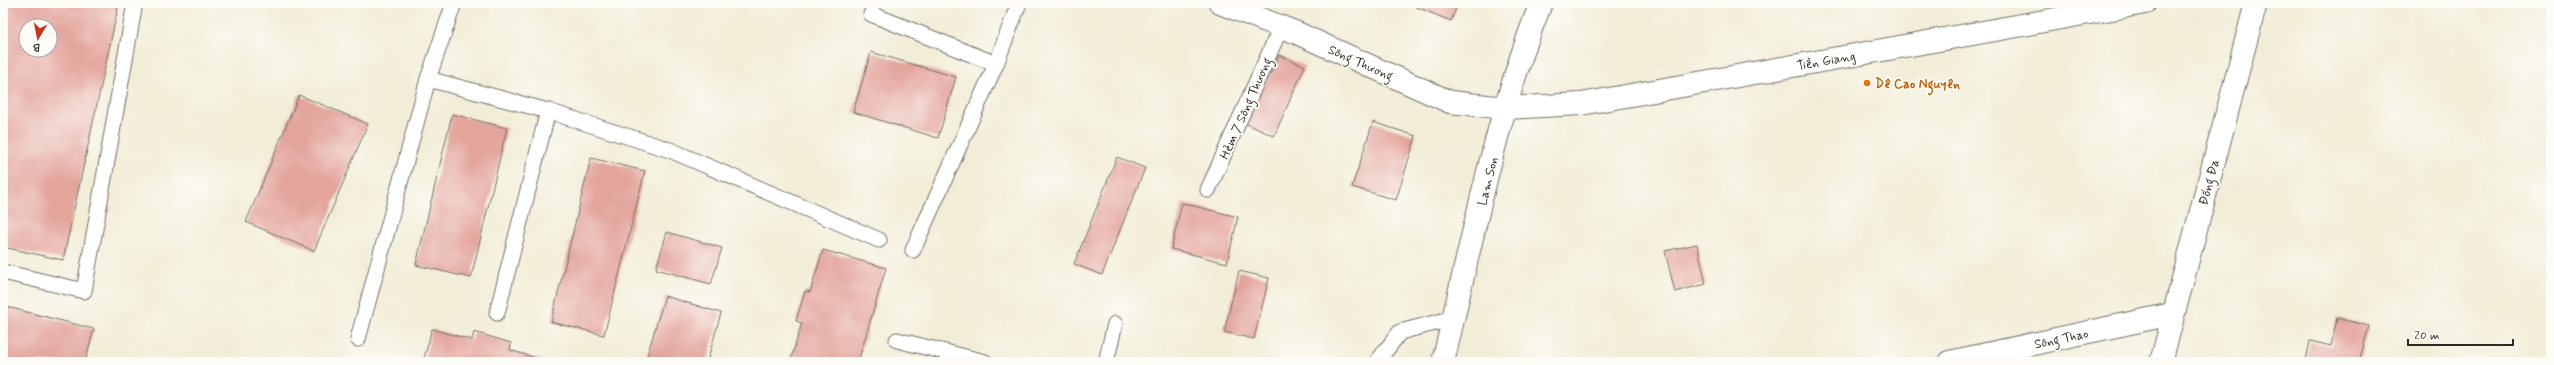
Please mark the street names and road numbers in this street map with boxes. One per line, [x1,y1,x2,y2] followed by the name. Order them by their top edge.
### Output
[1324,41,1396,87] street label: Sông Thương
[1796,48,1857,75] street label: Tiền Giang
[1216,55,1278,163] street label: Hẻm 7 Sông Thương
[1474,155,1503,208] street label: Lam Son
[2195,157,2226,208] street label: Đống Đa
[2033,325,2090,355] street label: Sông Thao

